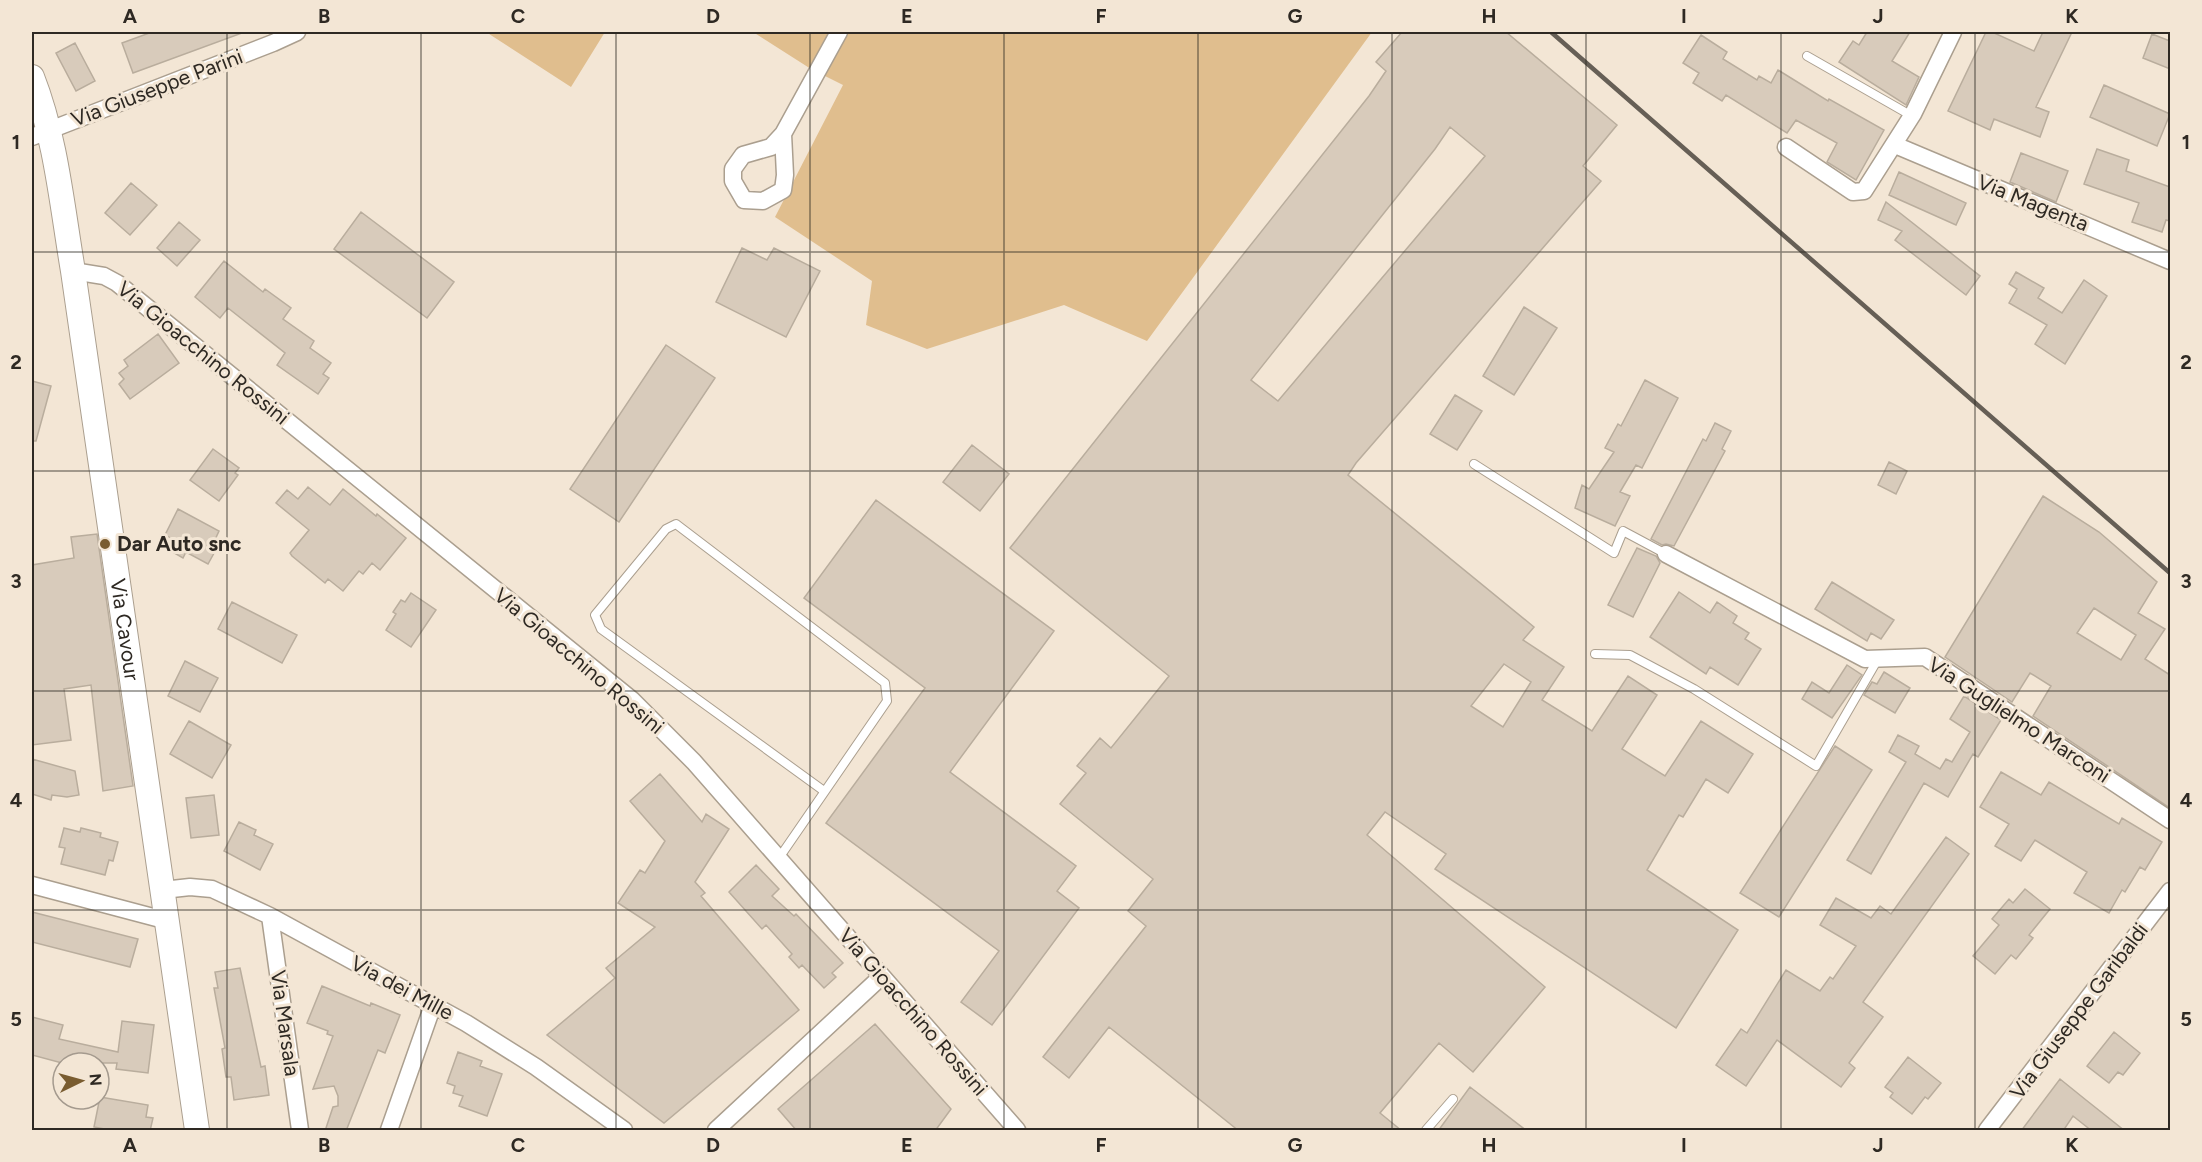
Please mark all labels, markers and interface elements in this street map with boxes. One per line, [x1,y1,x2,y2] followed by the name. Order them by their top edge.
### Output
[123,4,138,28] text: A
[318,4,330,28] text: B
[511,4,525,28] text: C
[706,4,720,28] text: D
[901,4,913,28] text: E
[1095,4,1107,28] text: F
[1288,4,1303,28] text: G
[1482,4,1497,28] text: H
[1681,4,1687,28] text: I
[1872,4,1884,28] text: J
[2065,4,2079,28] text: K
[67,43,246,132] street label: Via Giuseppe Parini
[12,130,20,154] text: 1
[2182,130,2190,154] text: 1
[1974,169,2093,236] street label: Via Magenta
[112,276,294,430] street label: Via Gioacchino Rossini
[10,350,22,374] text: 2
[2180,350,2192,374] text: 2
[117,531,242,556] place label: Dar Auto snc
[98,537,112,551] marker: Dar Auto snc
[10,569,22,593] text: 3
[2180,569,2192,593] text: 3
[106,577,145,682] street label: Via Cavour
[489,582,669,739] street label: Via Gioacchino Rossini
[1924,651,2115,788] street label: Via Guglielmo Marconi
[10,788,23,812] text: 4
[2180,788,2193,812] text: 4
[2004,918,2153,1104] street label: Via Giuseppe Garibaldi
[834,923,993,1101] street label: Via Gioacchino Rossini
[347,950,458,1025] street label: Via dei Mille
[266,968,305,1078] street label: Via Marsala
[10,1007,22,1031] text: 5
[2180,1007,2192,1031] text: 5
[51,1051,111,1111] north arrow
[85,1073,105,1087] text: N
[123,1133,138,1157] text: A
[318,1133,330,1157] text: B
[511,1133,525,1157] text: C
[706,1133,720,1157] text: D
[901,1133,913,1157] text: E
[1095,1133,1107,1157] text: F
[1288,1133,1303,1157] text: G
[1482,1133,1497,1157] text: H
[1681,1133,1687,1157] text: I
[1872,1133,1884,1157] text: J
[2065,1133,2079,1157] text: K

